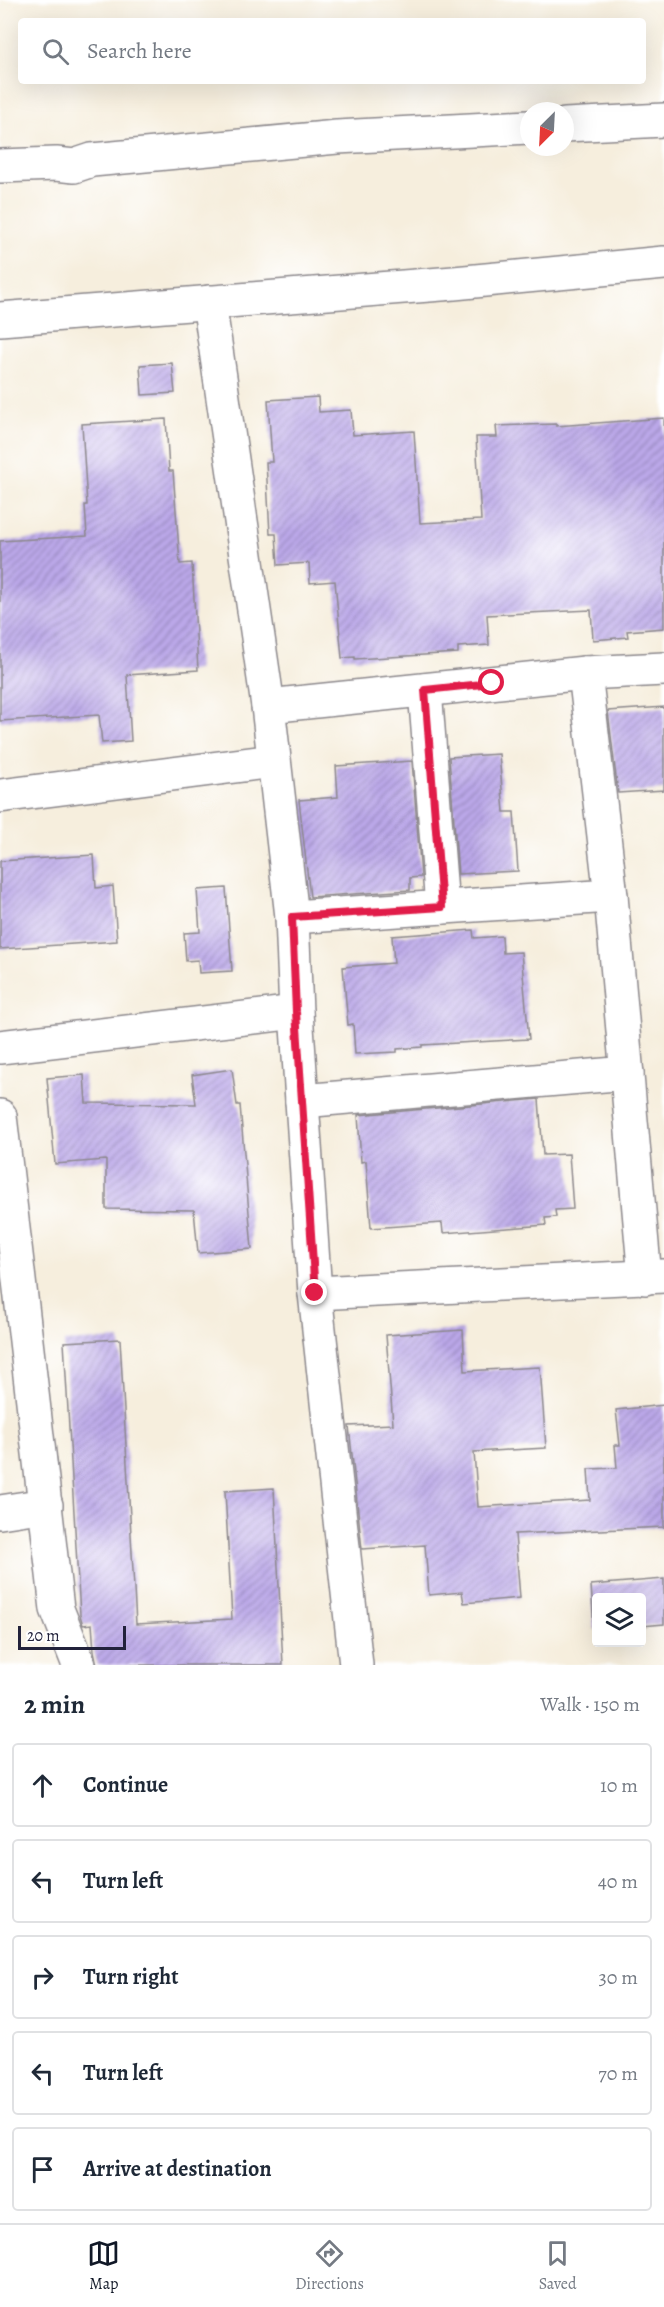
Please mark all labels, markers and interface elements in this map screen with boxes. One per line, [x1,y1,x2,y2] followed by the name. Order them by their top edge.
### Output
[18,18,646,84] search box
[39,35,72,68] icon: search
[87,36,192,66] text: Search here
[520,102,574,156] north arrow
[478,669,504,695] route start
[301,1279,327,1305] route end
[592,1593,646,1647] map controls
[592,1593,646,1647] button: layers
[18,1623,126,1650] scale bar
[27,1625,60,1647] text: 20 m
[24,1687,85,1722] text: 2 min
[540,1691,640,1718] text: Walk · 150 m
[26,1769,59,1802] icon: ahead
[83,1770,168,1800] text: Continue
[600,1772,638,1799] text: 10 m
[26,1865,59,1898] icon: left
[83,1866,163,1896] text: Turn left
[598,1868,638,1895] text: 40 m
[26,1961,59,1994] icon: right
[83,1962,179,1992] text: Turn right
[598,1964,638,1991] text: 30 m
[26,2057,59,2090] icon: left
[83,2058,163,2088] text: Turn left
[598,2060,638,2087] text: 70 m
[26,2153,59,2186] icon: arrive
[83,2154,272,2184] text: Arrive at destination
[87,2237,120,2295] tab: Map
[295,2237,364,2295] tab: Directions
[539,2237,577,2295] tab: Saved

